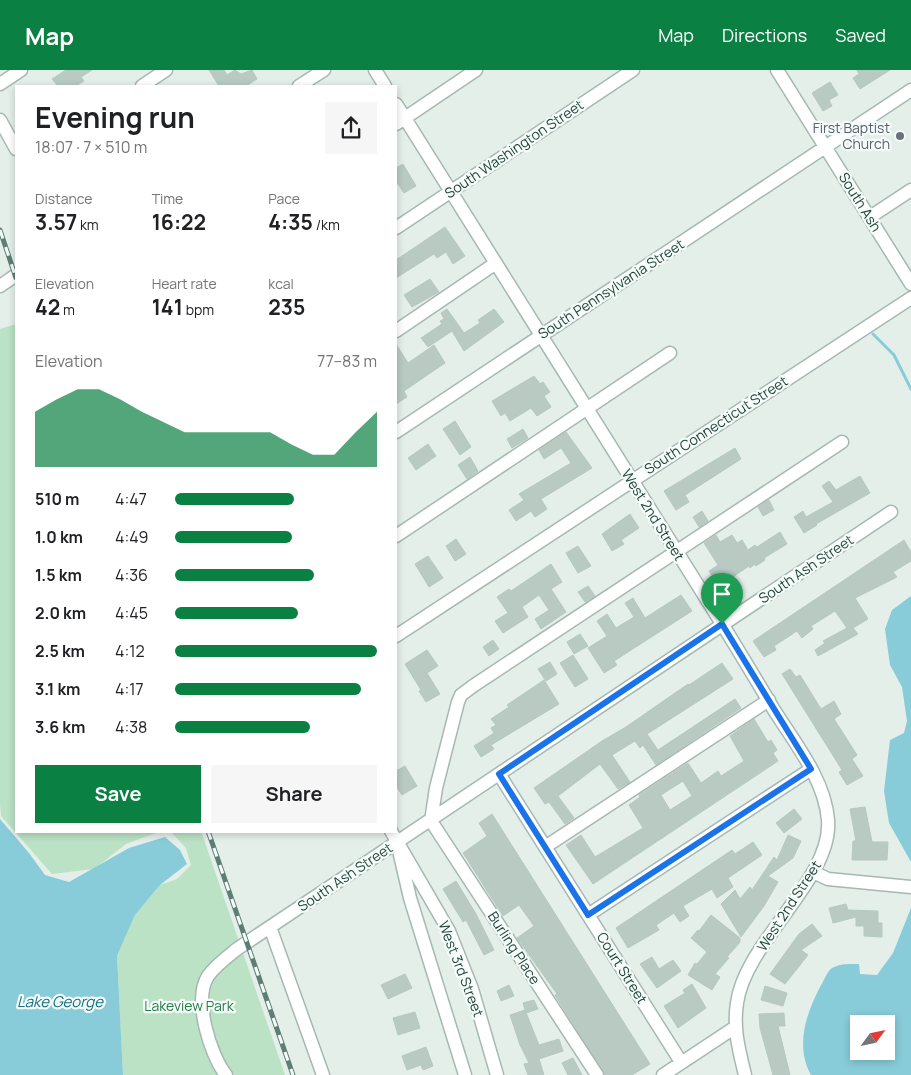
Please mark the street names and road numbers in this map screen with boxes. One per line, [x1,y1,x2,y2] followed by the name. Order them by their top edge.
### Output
[441,95,587,202] street label: South Washington Street
[835,169,886,235] street label: South Ash
[534,234,688,343] street label: South Pennsylvania Street
[640,371,791,478] street label: South Connecticut Street
[618,465,689,564] street label: West 2nd Street
[755,530,857,607] street label: South Ash Street
[294,838,396,915] street label: South Ash Street
[752,856,825,955] street label: West 2nd Street
[484,908,545,988] street label: Burling Place
[434,918,489,1020] street label: West 3rd Street
[593,928,652,1008] street label: Court Street

